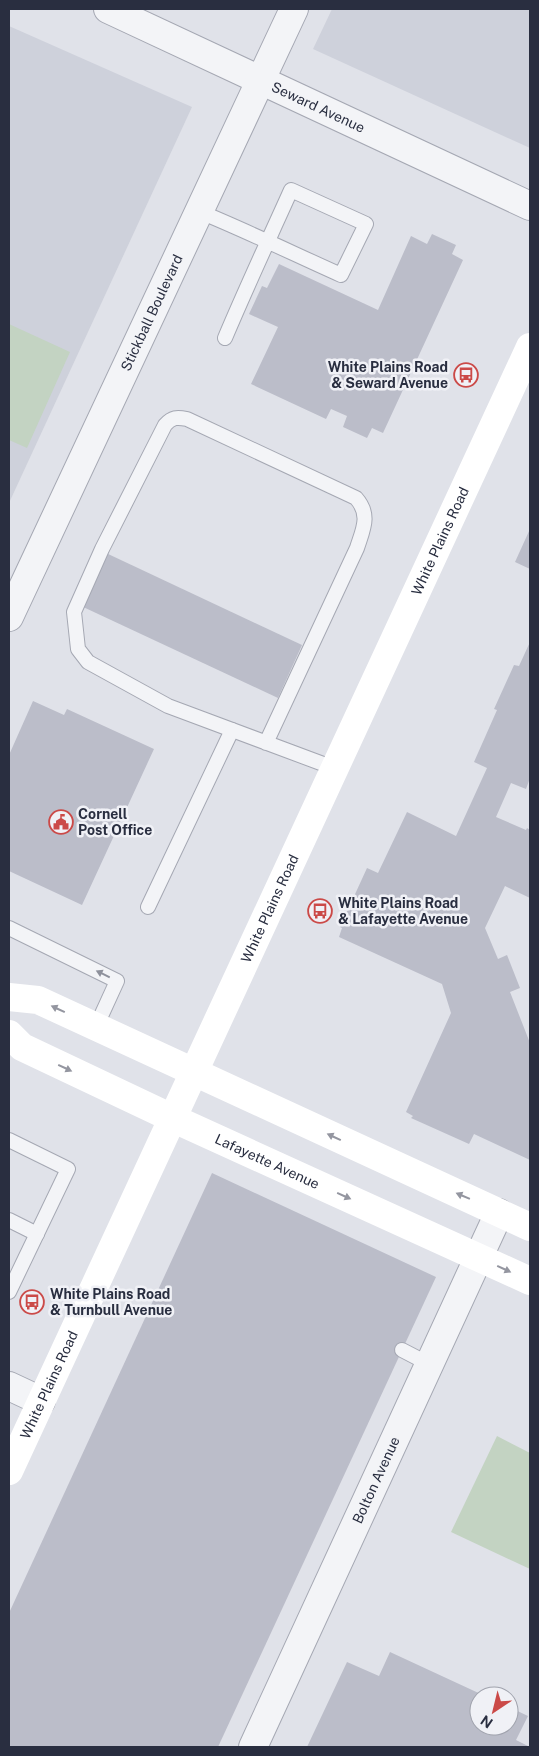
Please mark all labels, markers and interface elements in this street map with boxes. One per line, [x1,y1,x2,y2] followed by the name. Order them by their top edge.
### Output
[269,79,367,136] street label: Seward Avenue
[117,252,186,374] street label: Stickball Boulevard
[328,359,448,391] place label: White Plains Road & Seward Avenue
[453,362,479,388] bus stop icon: White Plains Road & Seward Avenue
[408,484,472,598] street label: White Plains Road
[78,806,152,838] place label: Cornell Post Office
[48,809,74,835] public building icon: Cornell Post Office
[238,852,302,965] street label: White Plains Road
[338,895,468,927] place label: White Plains Road & Lafayette Avenue
[307,898,333,924] bus stop icon: White Plains Road & Lafayette Avenue
[96,970,111,978] one-way arrow
[51,1005,65,1013] one-way arrow
[58,1064,72,1072] one-way arrow
[213,1131,322,1192] street label: Lafayette Avenue
[327,1133,341,1141] one-way arrow
[456,1191,470,1199] one-way arrow
[337,1192,351,1200] one-way arrow
[497,1265,511,1273] one-way arrow
[50,1286,172,1318] place label: White Plains Road & Turnbull Avenue
[19,1289,45,1315] bus stop icon: White Plains Road & Turnbull Avenue
[17,1328,81,1441] street label: White Plains Road
[349,1434,403,1526] street label: Bolton Avenue
[469,1686,519,1736] north arrow
[477,1712,496,1731] text: N

